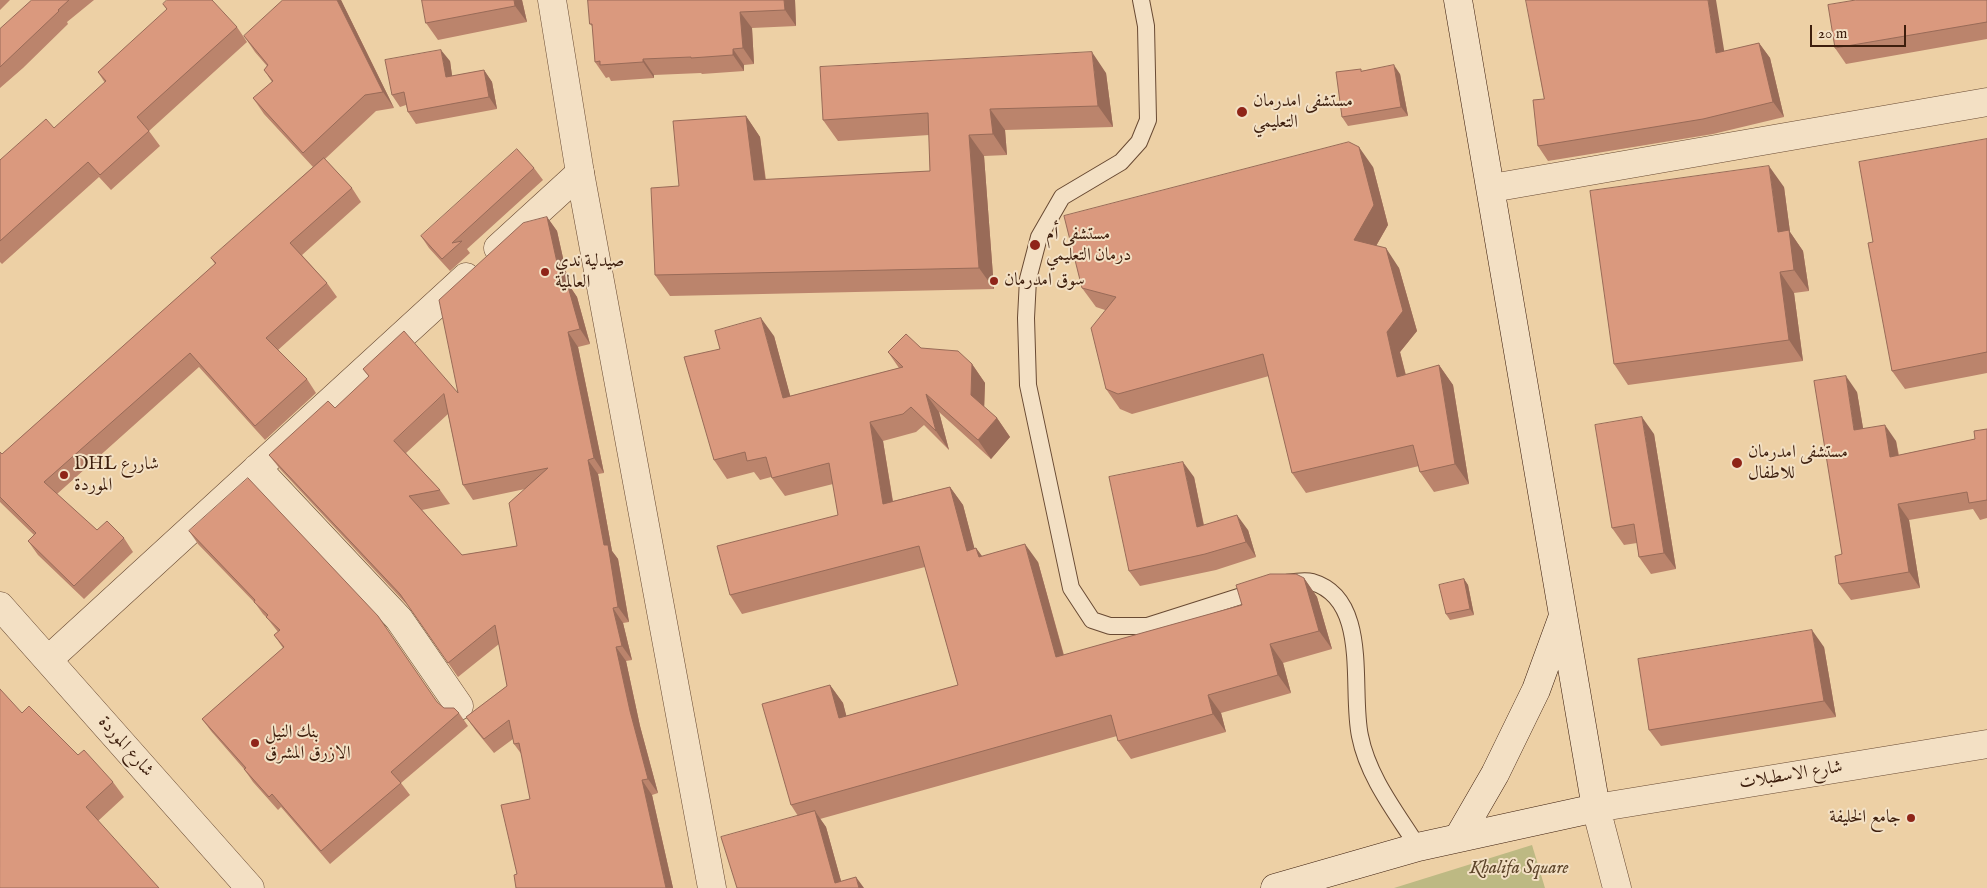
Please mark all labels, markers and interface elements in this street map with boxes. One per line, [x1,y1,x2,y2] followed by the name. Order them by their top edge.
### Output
[1812,15,1908,47] scale bar
[1818,24,1847,43] text: 20 m
[1253,91,1353,134] place label: مستشفى امدرمان التعليمي
[1235,105,1249,119] marker: مستشفى امدرمان التعليمي
[1046,224,1131,266] place label: مستشفى أم درمان التعليمي
[1028,238,1042,252] marker: مستشفى أم درمان التعليمي
[555,251,624,294] place label: صيدلية ندي العالمية
[539,266,551,278] marker: صيدلية ندي العالمية
[1004,270,1085,292] place label: سوق امدرمان
[988,275,1000,287] marker: سوق امدرمان
[1748,442,1848,484] place label: مستشفى امدرمان للاطفال
[74,454,159,496] place label: DHL شاررع الموردة
[1730,456,1744,470] marker: مستشفى امدرمان للاطفال
[58,469,70,481] marker: DHL شاررع الموردة
[93,712,157,782] street label: شارع الموردة
[265,722,351,764] place label: بنك النيل الازرق المشرق
[249,737,261,749] marker: بنك النيل الازرق المشرق
[1738,757,1844,795] street label: شارع الاسطبلات
[1829,807,1901,829] place label: جامع الخليفة
[1905,812,1917,824] marker: جامع الخليفة
[1469,858,1569,880] park label: Khalifa Square

